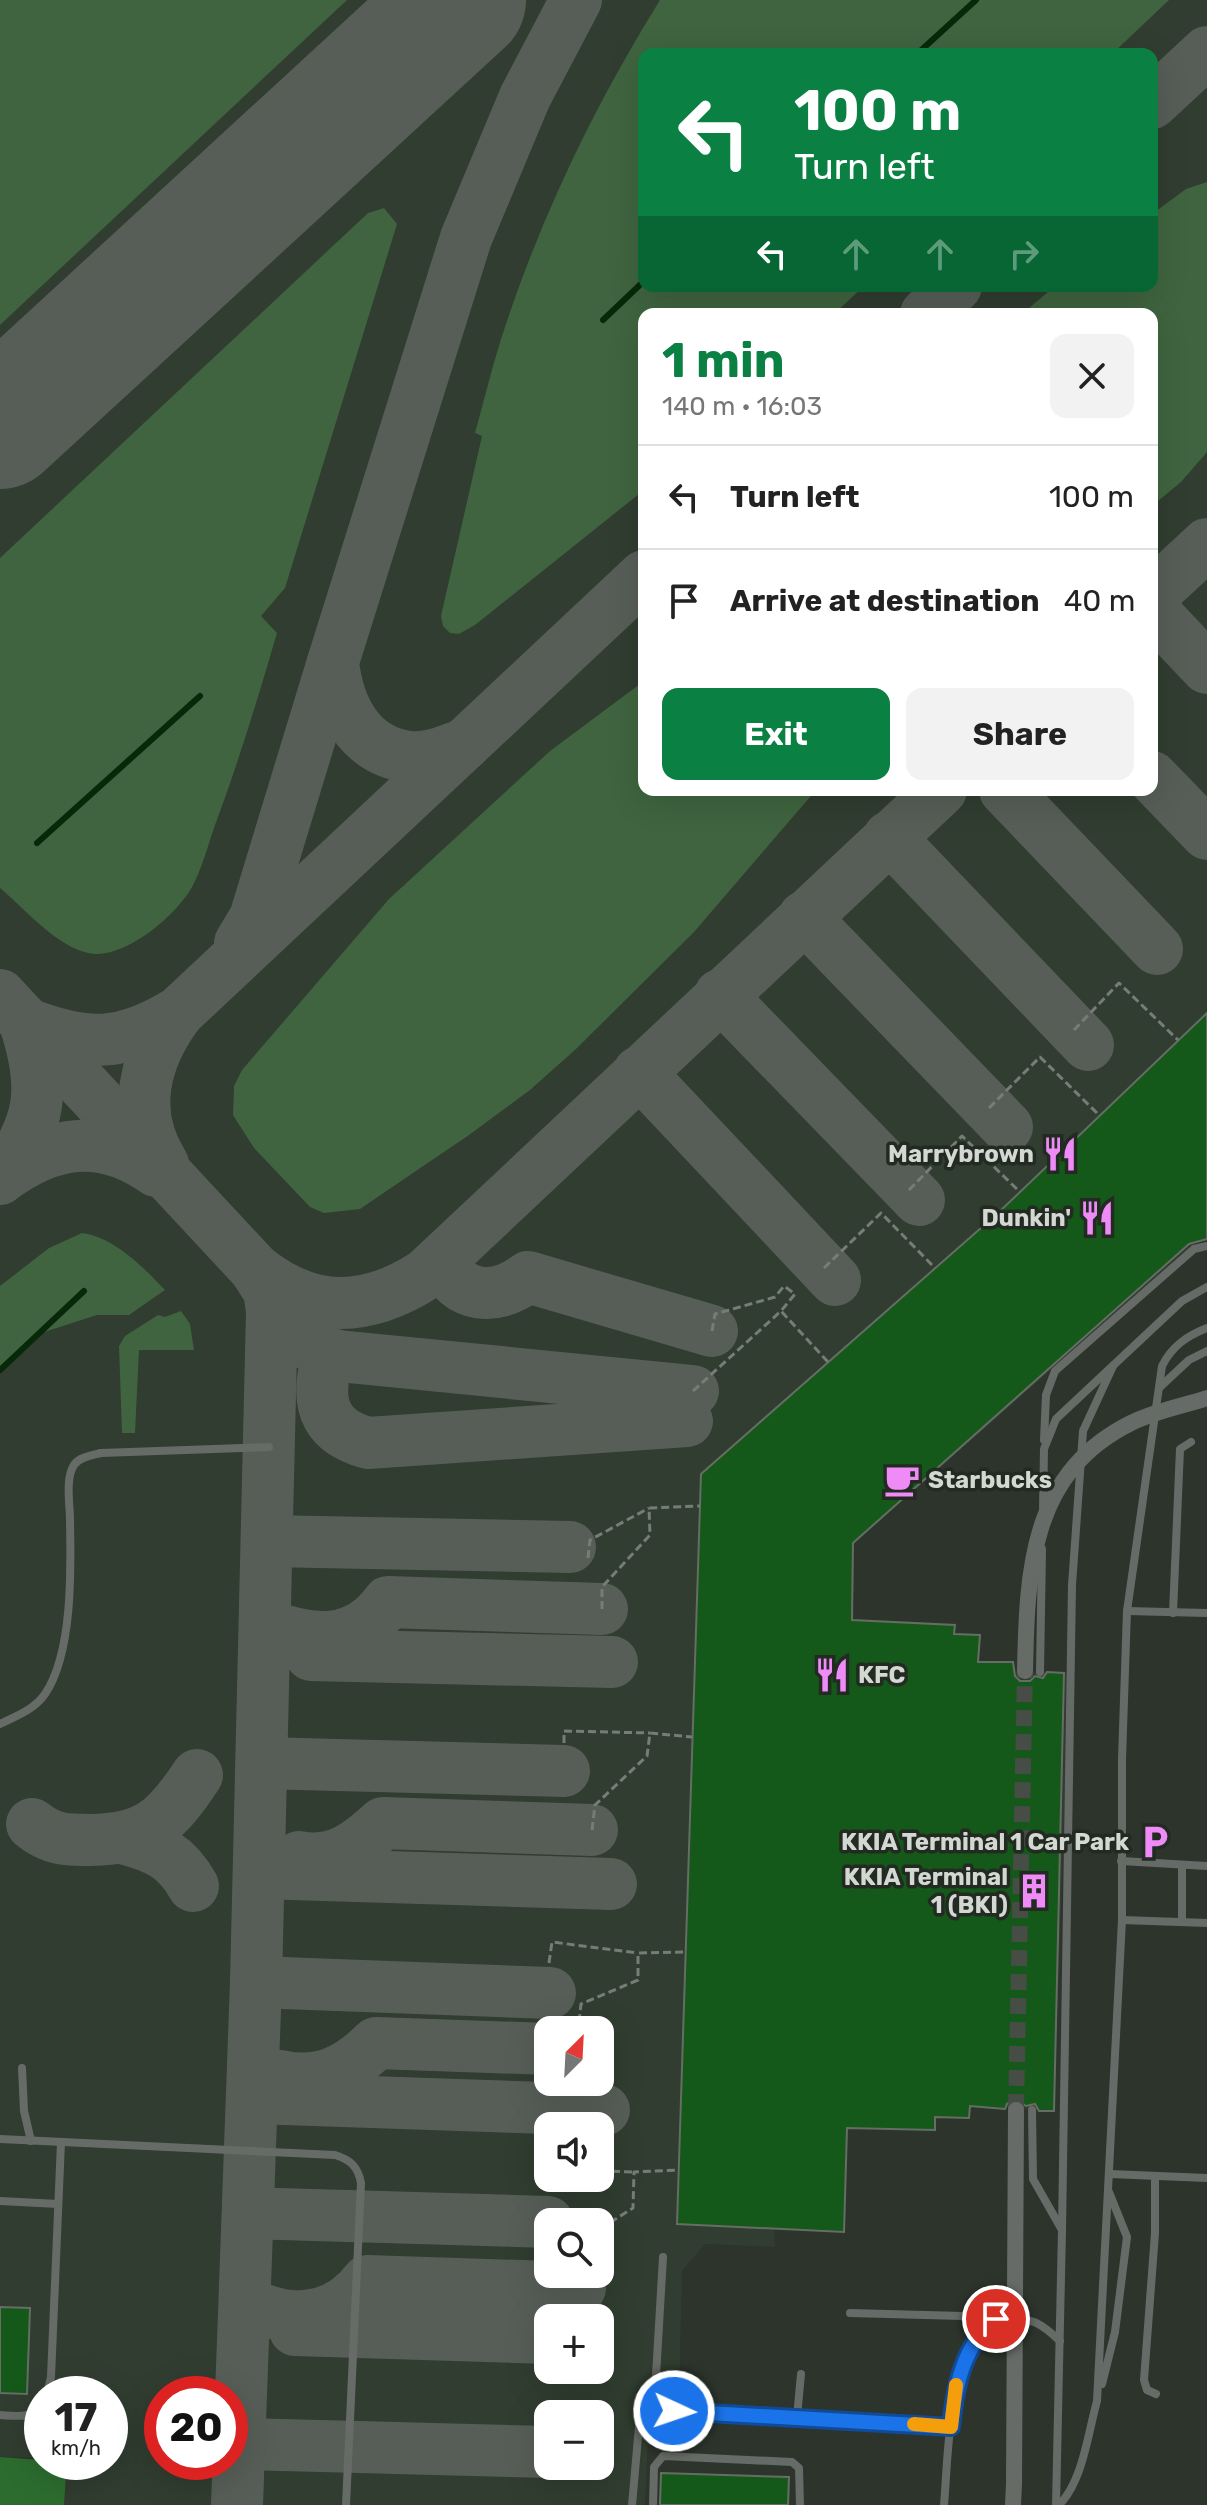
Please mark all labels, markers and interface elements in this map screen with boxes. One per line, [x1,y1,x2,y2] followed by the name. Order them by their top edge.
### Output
[794,78,961,144] text: 100 m
[662,80,766,184] icon: left
[794,145,935,188] text: Turn left
[750,232,794,276] icon: left
[834,232,878,276] icon: ahead
[918,232,962,276] icon: ahead
[1002,232,1046,276] icon: right
[662,332,785,389] text: 1 min
[1050,334,1134,418] button: close
[662,391,822,422] text: 140 m · 16:03
[662,475,706,519] icon: left
[730,479,860,515] text: Turn left
[1049,479,1134,515] text: 100 m
[662,579,706,623] icon: arrive
[730,583,1040,619] text: Arrive at destination
[1064,583,1135,619] text: 40 m
[662,688,890,780] button: Exit
[906,688,1134,780] button: Share
[1041,1135,1079,1173] restaurant icon: Marrybrown
[888,1140,1034,1168] place label: Marrybrown
[1078,1199,1116,1237] restaurant icon: Dunkin'
[981,1204,1071,1232] place label: Dunkin'
[883,1461,921,1499] cafe icon: Starbucks
[928,1466,1052,1494] place label: Starbucks
[813,1656,851,1694] restaurant icon: KFC
[858,1661,906,1689] place label: KFC
[1136,1823,1174,1861] parking icon: KKIA Terminal 1 Car Park
[841,1828,1129,1856] place label: KKIA Terminal 1 Car Park
[844,1863,1008,1919] place label: KKIA Terminal 1 (BKI)
[1015,1872,1053,1910] building icon: KKIA Terminal 1 (BKI)
[534,2016,614,2096] north arrow
[534,2016,614,2480] map controls
[534,2112,614,2192] button: sound
[534,2208,614,2288] button: search
[962,2285,1030,2353] pin
[974,2297,1018,2341] icon: arrive
[534,2304,614,2384] button: +
[632,2369,716,2453] position arrow
[144,2376,248,2480] speed limit sign: 20
[55,2394,97,2441] text: 17
[534,2400,614,2480] button: −
[51,2436,101,2460] text: km/h

